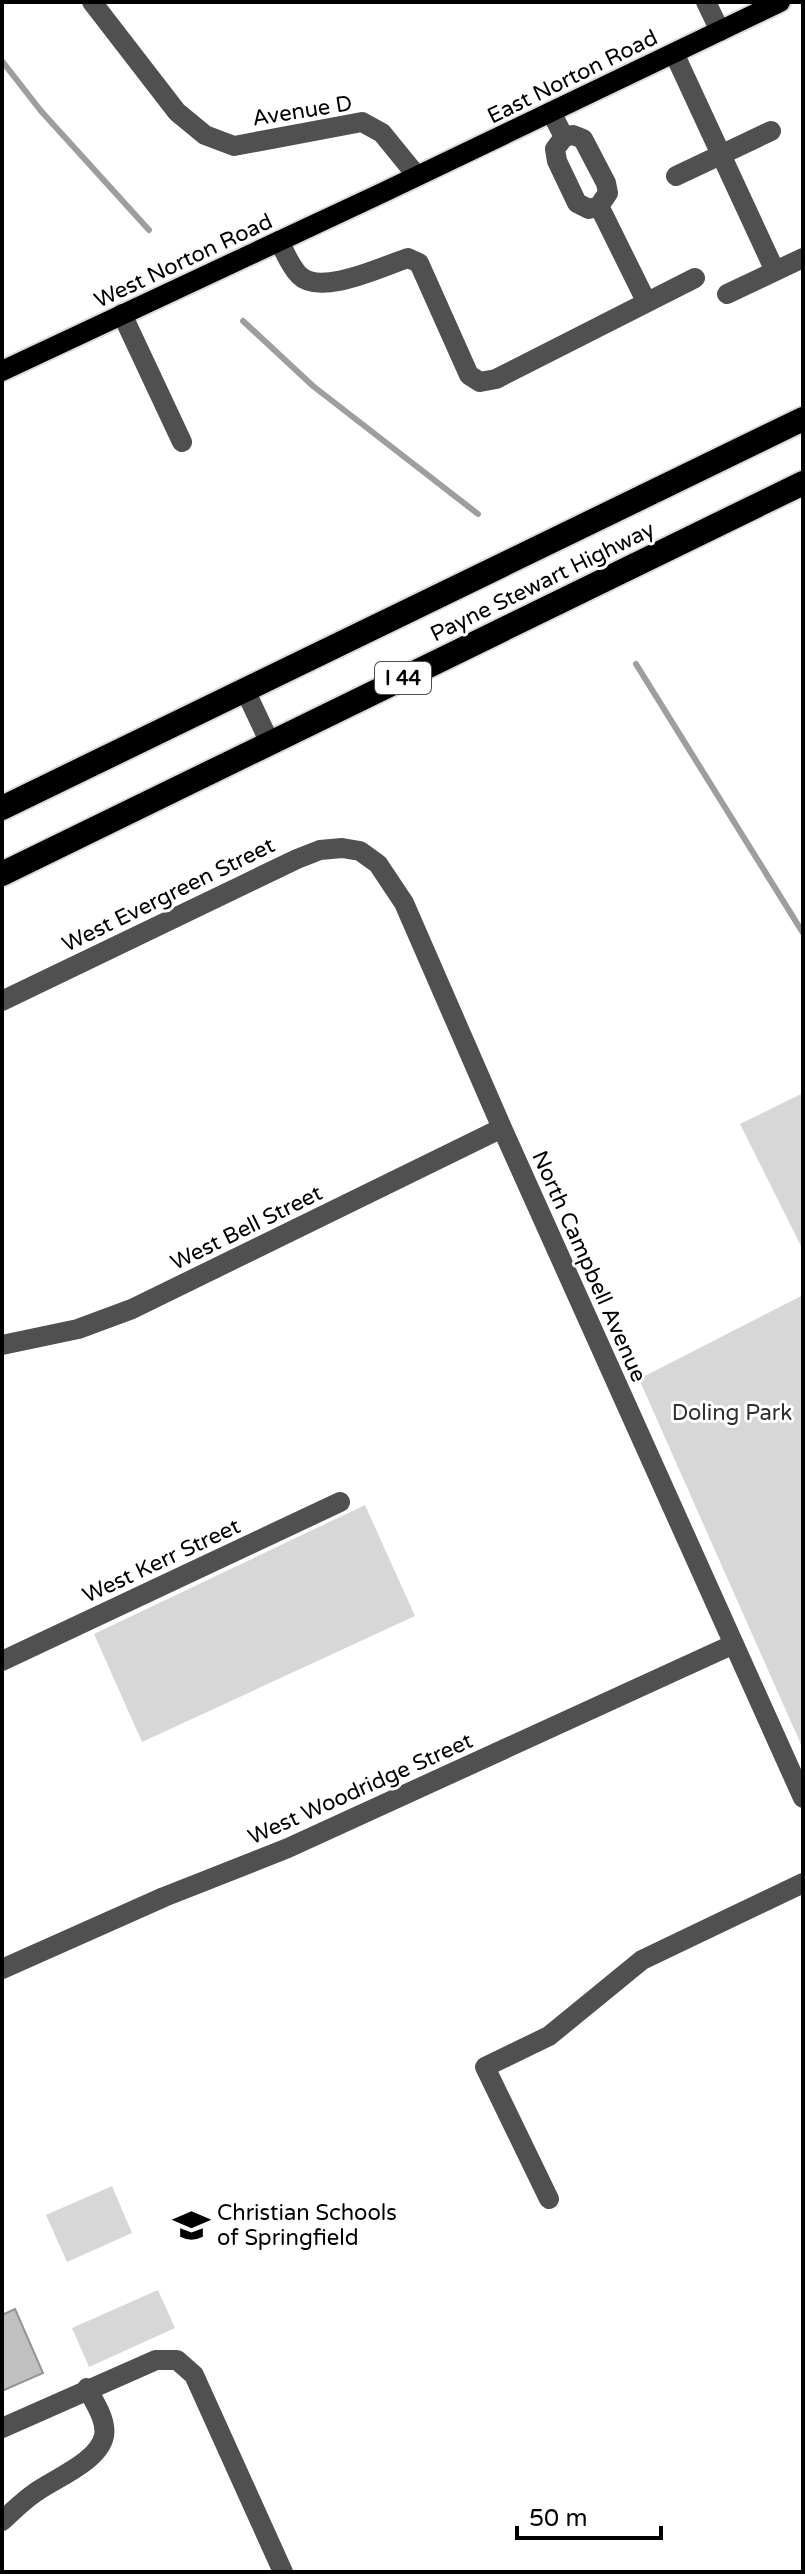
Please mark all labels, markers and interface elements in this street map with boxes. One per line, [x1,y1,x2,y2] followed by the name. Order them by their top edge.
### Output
[483,24,662,129] street label: East Norton Road
[250,90,354,132] street label: Avenue D
[90,208,277,314] street label: West Norton Road
[426,516,659,647] street label: Payne Stewart Highway
[375,662,431,694] road number: I 44
[58,832,279,958] street label: West Evergreen Street
[526,1147,652,1386] street label: North Campbell Avenue
[166,1180,326,1276] street label: West Bell Street
[672,1400,792,1426] park label: Doling Park
[78,1513,244,1609] street label: West Kerr Street
[244,1728,477,1850] street label: West Woodridge Street
[217,2200,397,2251] place label: Christian Schools of Springfield
[172,2206,210,2244] school or university icon: Christian Schools of Springfield
[517,2490,661,2540] scale bar
[529,2504,587,2533] text: 50 m

